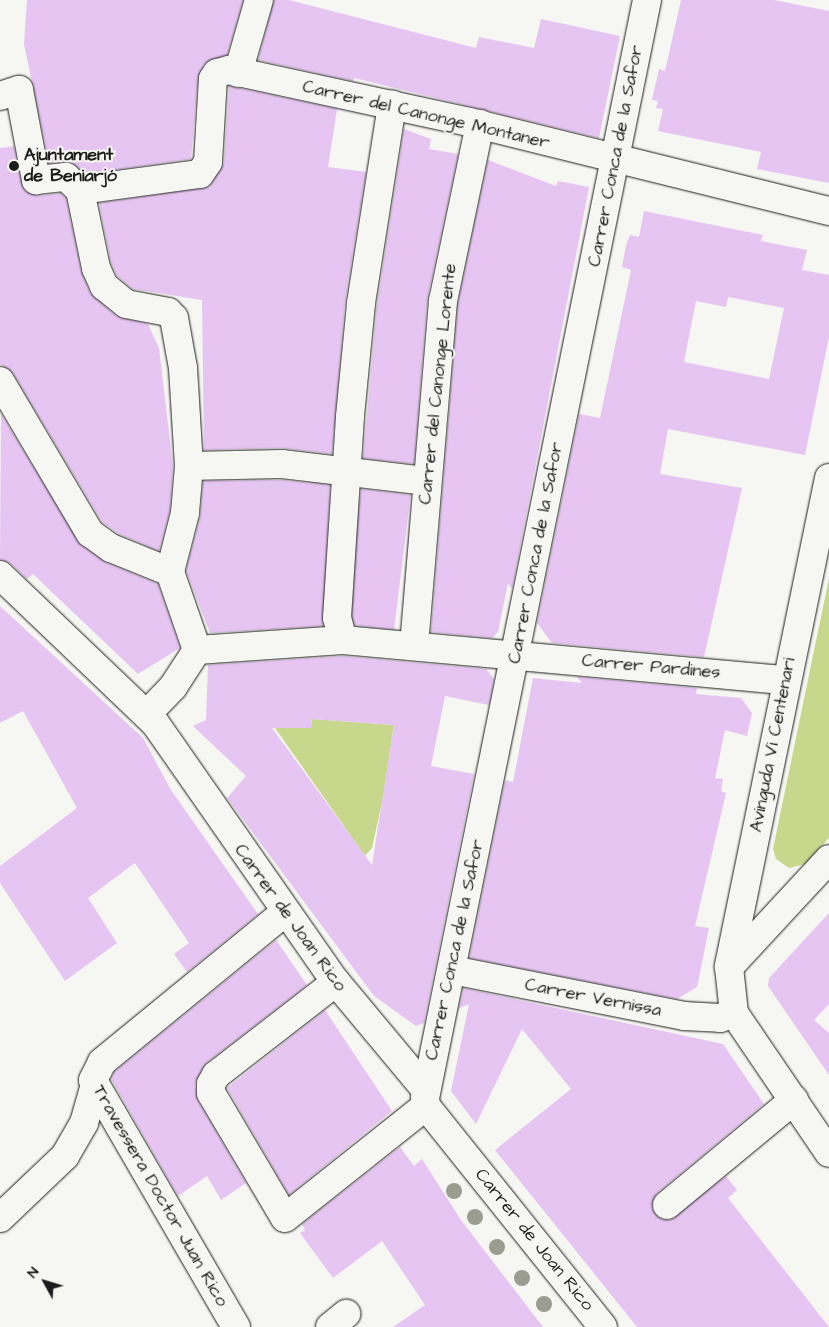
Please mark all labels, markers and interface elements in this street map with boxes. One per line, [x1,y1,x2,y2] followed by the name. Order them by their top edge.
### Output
[584,43,648,269] street label: Carrer Conca de la Safor
[300,76,552,154] street label: Carrer del Canonge Montaner
[24,145,117,188] place label: Ajuntament de Beniarjó
[8,160,20,172] marker: Ajuntament de Beniarjó
[415,262,461,506] street label: Carrer del Canonge Lorente
[504,440,568,666] street label: Carrer Conca de la Safor
[581,650,721,684] street label: Carrer Pardines
[745,656,801,834] street label: Avinguda Vi Centenari
[421,838,489,1062] street label: Carrer Conca de la Safor
[229,840,351,996] street label: Carrer de Joan Rico
[523,974,663,1022] street label: Carrer Vernissa
[88,1081,232,1311] street label: Travessera Doctor Juan Rico
[470,1164,598,1316] street label: Carrer de Joan Rico
[20,1257,70,1307] north arrow
[23,1263,44,1282] text: N

